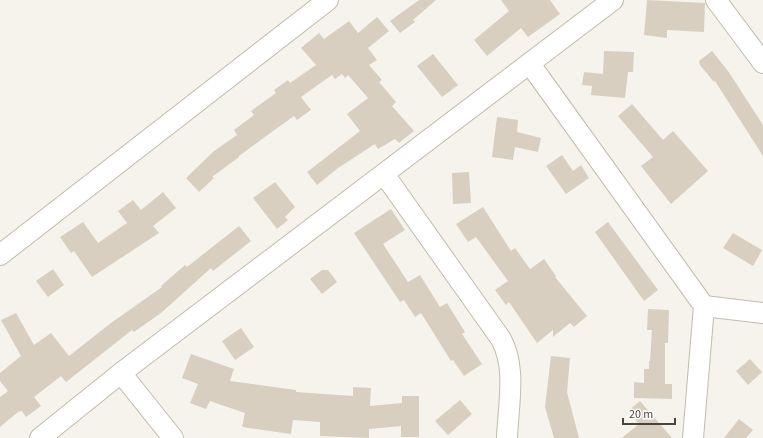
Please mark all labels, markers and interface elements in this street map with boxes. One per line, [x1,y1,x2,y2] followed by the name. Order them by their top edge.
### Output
[623,400,675,426] scale bar
[629,406,653,423] text: 20 m

